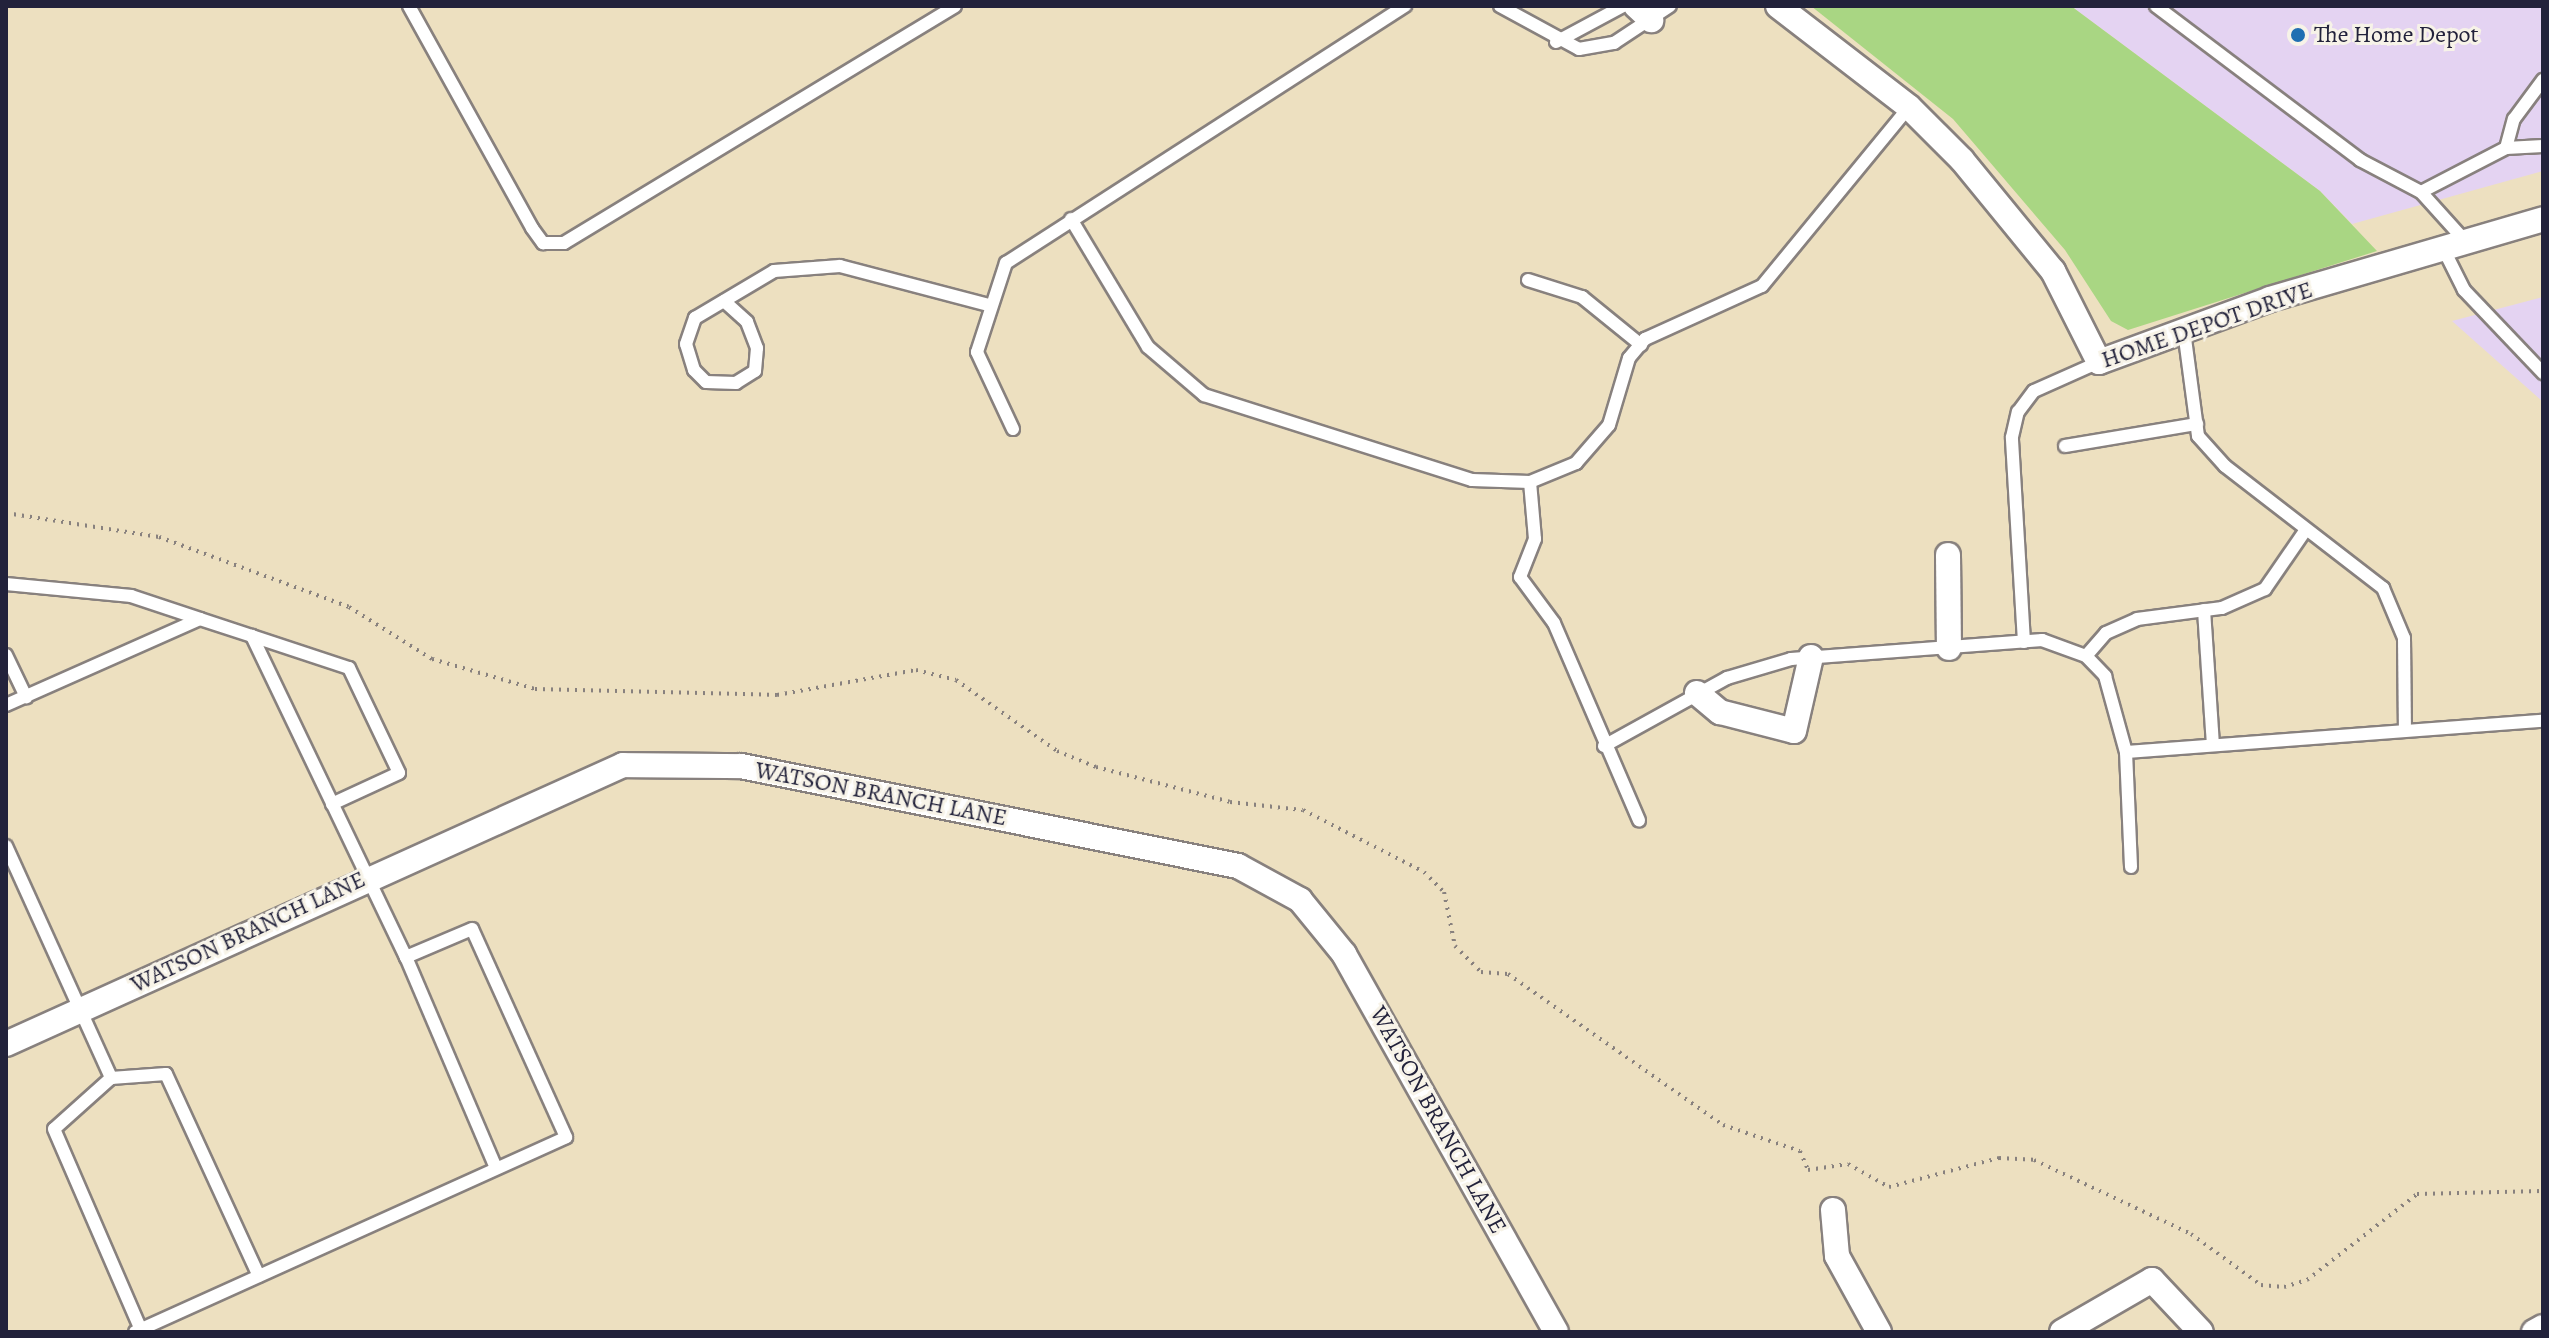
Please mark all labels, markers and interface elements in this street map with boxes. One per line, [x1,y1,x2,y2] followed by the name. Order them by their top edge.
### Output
[2314,21,2478,49] place label: The Home Depot
[2289,26,2307,44] marker: The Home Depot
[2098,275,2316,375] street label: HOME DEPOT DRIVE
[753,755,1009,833] street label: WATSON BRANCH LANE
[126,865,370,999] street label: WATSON BRANCH LANE
[1363,1001,1513,1239] street label: WATSON BRANCH LANE

